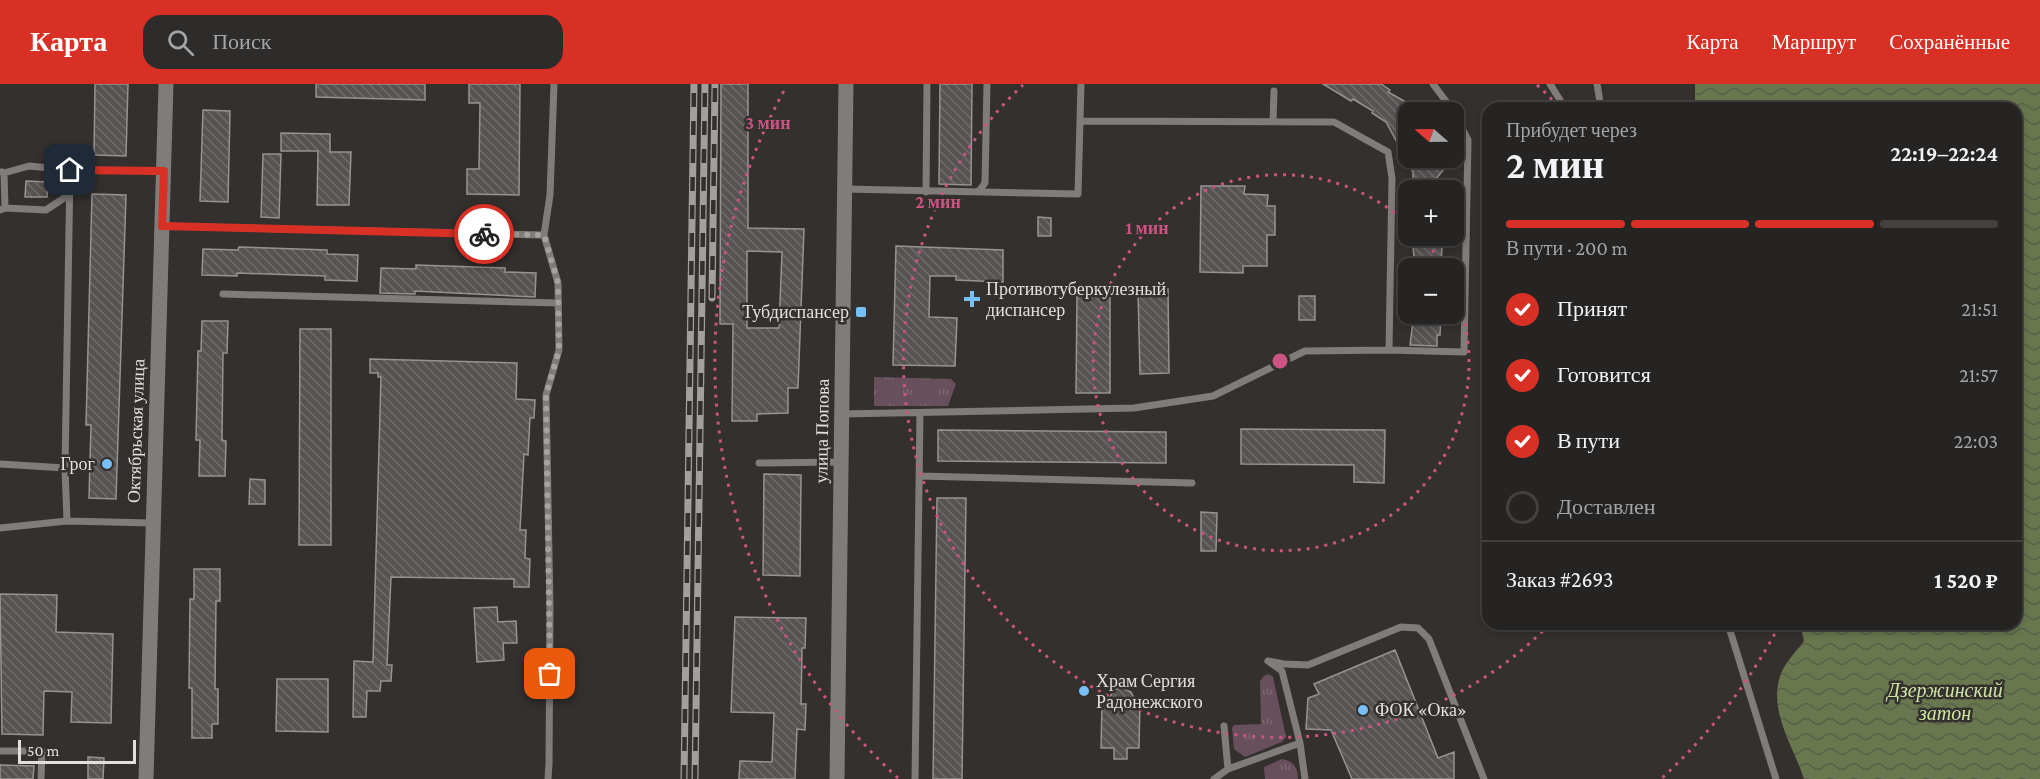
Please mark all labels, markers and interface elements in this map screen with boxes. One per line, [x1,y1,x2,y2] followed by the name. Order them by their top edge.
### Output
[143,15,563,69] search box
[30,26,107,57] text: Карта
[164,26,197,59] icon: search
[212,29,271,54] text: Поиск
[1687,30,1739,54] text: Карта
[1772,30,1856,54] text: Маршрут
[1889,30,2010,54] text: Сохранённые
[1398,102,1464,168] north arrow
[1398,102,1464,324] map controls
[745,113,791,133] text: 3 мин
[1506,119,1637,141] text: Прибудет через
[1890,141,1998,166] text: 22:19–22:24
[1506,143,1604,186] text: 2 мин
[44,144,95,195] pin
[53,153,86,186] icon: home
[1398,180,1464,246] button: +
[915,192,961,212] text: 2 мин
[454,204,514,264] courier
[468,218,501,251] icon: bike
[1125,218,1169,238] text: 1 мин
[1506,237,1628,259] text: В пути · 200 m
[1398,258,1464,324] button: −
[986,279,1166,320] place label: Противотуберкулезный диспансер
[963,290,981,308] marker: Противотуберкулезный диспансер
[1506,293,1539,326] icon: check
[1557,296,1627,321] text: Принят
[1961,298,1998,320] text: 21:51
[742,302,849,322] place label: Тубдиспансер
[854,305,868,319] marker: Тубдиспансер
[1270,351,1290,371] centre of rings
[123,359,149,503] street label: Октябрьская улица
[1506,359,1539,392] icon: check
[1557,362,1651,387] text: Готовится
[1959,364,1998,386] text: 21:57
[811,378,833,484] street label: улица Попова
[1506,425,1539,458] icon: check
[1557,428,1620,453] text: В пути
[1954,430,1998,452] text: 22:03
[60,454,95,474] place label: Грог
[100,457,114,471] marker: Грог
[1557,494,1656,519] text: Доставлен
[1506,567,1613,592] text: Заказ #2693
[1934,568,1998,593] text: 1 520 ₽
[524,648,575,699] pin
[533,657,566,690] icon: bag
[1096,671,1203,712] place label: Храм Сергия Радонежского
[1885,679,2003,724] water label: Дзержинский затон
[1077,684,1091,698] marker: Храм Сергия Радонежского
[1375,700,1467,720] place label: ФОК «Ока»
[1356,703,1370,717] marker: ФОК «Ока»
[18,737,136,764] scale bar
[27,742,59,759] text: 50 m

